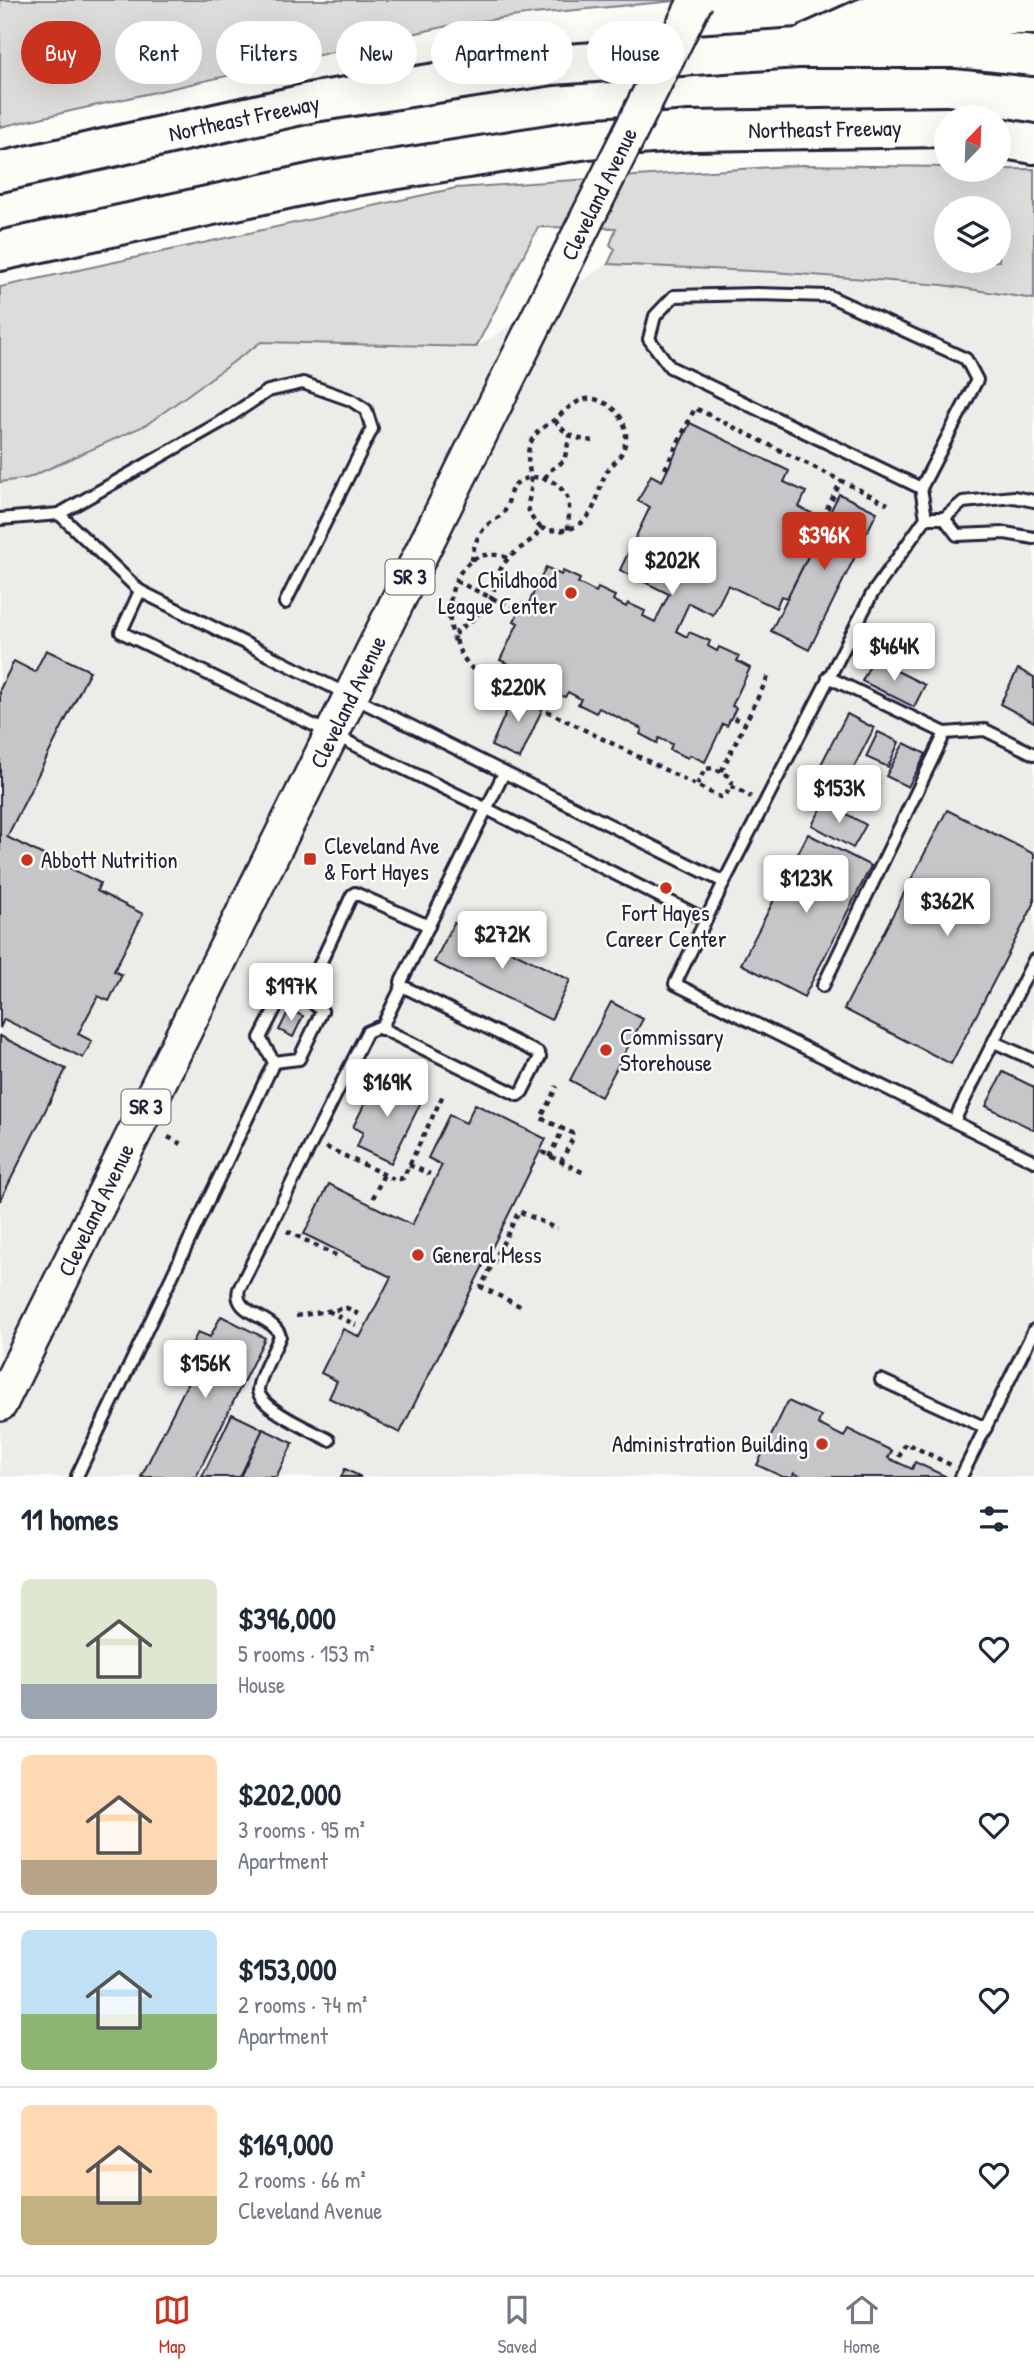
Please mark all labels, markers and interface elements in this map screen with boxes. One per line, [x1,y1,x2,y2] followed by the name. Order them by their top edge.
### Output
[21,21,101,84] chip: Buy
[115,21,202,84] chip: Rent
[216,21,322,84] chip: Filters
[336,21,417,84] chip: New
[431,21,573,84] chip: Apartment
[587,21,684,84] chip: House
[166,86,322,149] street label: Northeast Freeway
[934,105,1012,182] north arrow
[934,105,1011,273] map controls
[748,112,902,145] street label: Northeast Freeway
[553,122,644,265] street label: Cleveland Avenue
[934,196,1011,273] button: layers
[775,512,873,572] pin: $396K
[798,519,850,550] text: $396K
[623,538,721,597] pin: $202K
[644,544,700,575] text: $202K
[386,560,434,594] road number: SR 3
[438,564,557,621] place label: Childhood League Center
[563,585,579,601] marker: Childhood League Center
[845,624,943,683] pin: $464K
[302,630,393,773] street label: Cleveland Avenue
[869,630,919,661] text: $464K
[469,664,567,724] pin: $220K
[490,671,546,702] text: $220K
[790,766,888,825] pin: $153K
[813,772,865,803] text: $153K
[324,830,440,887] place label: Cleveland Ave & Fort Hayes
[41,844,178,875] place label: Abbott Nutrition
[302,851,318,867] marker: Cleveland Ave & Fort Hayes
[19,852,35,868] marker: Abbott Nutrition
[757,856,855,915] pin: $123K
[779,862,833,893] text: $123K
[898,878,996,938] pin: $362K
[658,880,674,896] marker: Fort Hayes Career Center
[920,885,974,916] text: $362K
[605,897,727,954] place label: Fort Hayes Career Center
[453,912,551,971] pin: $272K
[474,918,530,949] text: $272K
[242,964,340,1023] pin: $197K
[265,970,317,1001] text: $197K
[620,1021,724,1078] place label: Commissary Storehouse
[598,1042,614,1058] marker: Commissary Storehouse
[338,1060,436,1119] pin: $169K
[362,1066,412,1097] text: $169K
[122,1090,170,1124] road number: SR 3
[50,1138,141,1281] street label: Cleveland Avenue
[432,1239,542,1270] place label: General Mess
[410,1247,426,1263] marker: General Mess
[156,1340,254,1400] pin: $156K
[180,1347,230,1378] text: $156K
[612,1428,808,1459] place label: Administration Building
[814,1436,830,1452] marker: Administration Building
[21,1499,118,1539] text: 11 homes
[975,1500,1013,1538] icon: filters
[238,1598,336,1638] text: $396,000
[77,1607,161,1691] icon: home
[975,1630,1013,1668] icon: heart
[238,1638,375,1669] text: 5 rooms · 153 m²
[238,1669,285,1700] text: House
[238,1774,341,1814] text: $202,000
[77,1783,161,1867] icon: home
[975,1806,1013,1844] icon: heart
[238,1814,365,1845] text: 3 rooms · 95 m²
[238,1845,328,1876] text: Apartment
[238,1949,337,1989] text: $153,000
[77,1958,161,2042] icon: home
[975,1981,1013,2019] icon: heart
[238,1989,367,2020] text: 2 rooms · 74 m²
[238,2020,328,2051] text: Apartment
[238,2124,333,2164] text: $169,000
[77,2133,161,2217] icon: home
[975,2156,1013,2194] icon: heart
[238,2164,366,2195] text: 2 rooms · 66 m²
[238,2195,382,2226] text: Cleveland Avenue
[153,2291,191,2359] tab: Map
[498,2291,536,2359] tab: Saved
[843,2291,881,2359] tab: Home

